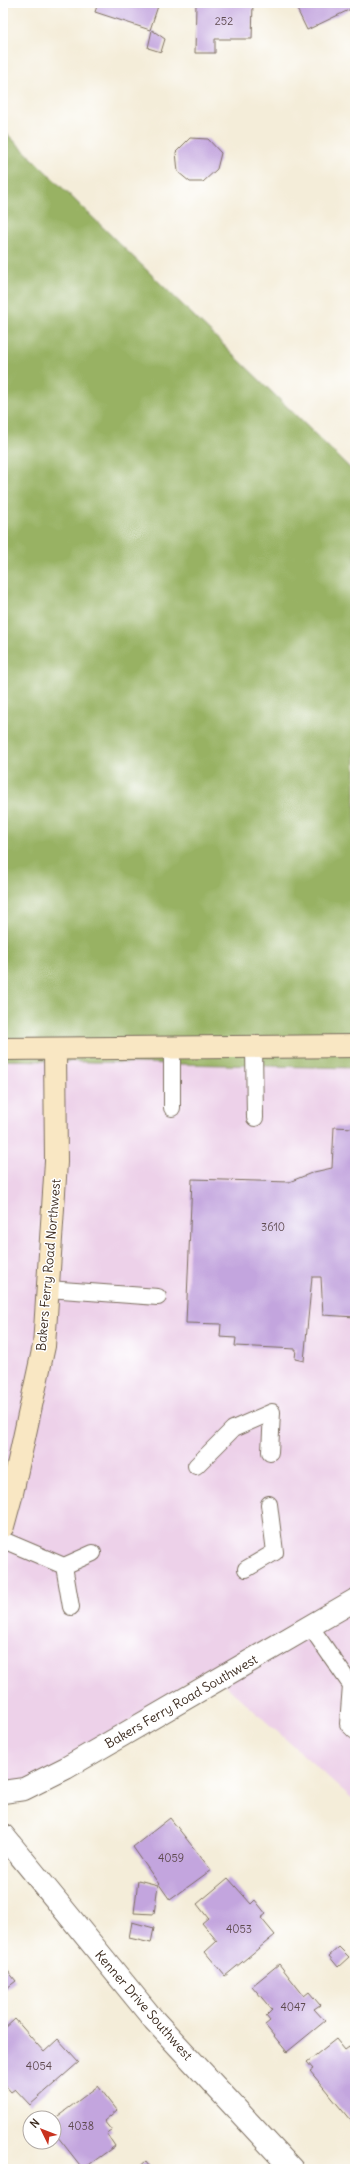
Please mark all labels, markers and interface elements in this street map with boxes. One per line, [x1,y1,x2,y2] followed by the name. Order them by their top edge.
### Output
[215,14,233,28] house number: 252
[32,1178,65,1352] street label: Bakers Ferry Road Northwest
[261,1220,285,1234] house number: 3610
[102,1650,261,1752] street label: Bakers Ferry Road Southwest
[158,1851,184,1865] house number: 4059
[226,1922,252,1936] house number: 4053
[91,1947,197,2064] street label: Kenner Drive Southwest
[280,2000,306,2014] house number: 4047
[26,2059,52,2073] house number: 4054
[22,2110,62,2150] north arrow
[27,2116,42,2131] text: N
[68,2119,94,2133] house number: 4038

